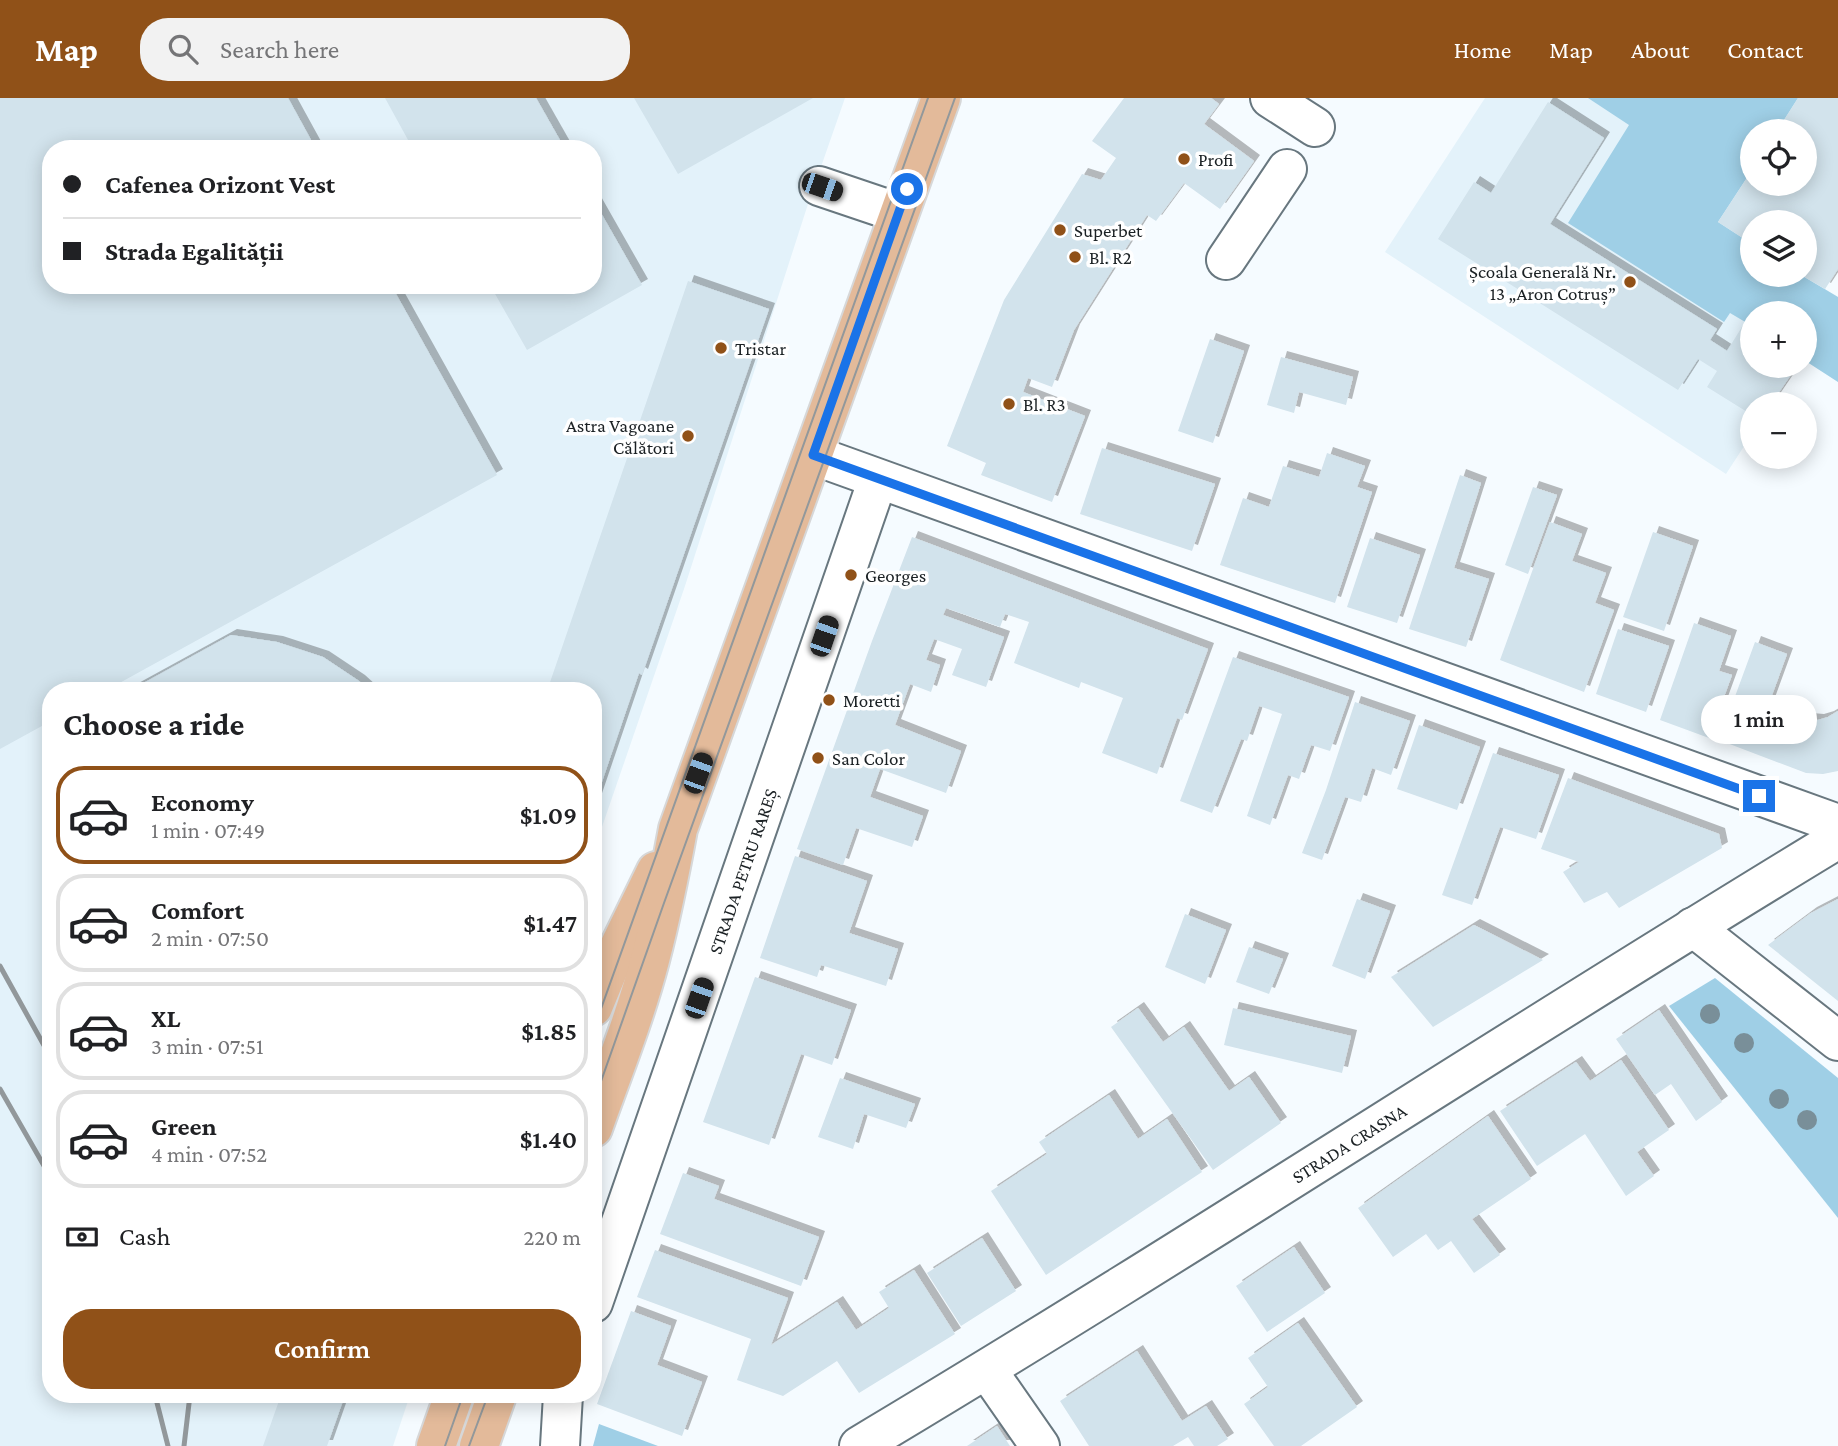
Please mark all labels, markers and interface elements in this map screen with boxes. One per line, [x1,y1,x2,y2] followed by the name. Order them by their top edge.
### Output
[140,18,630,81] search box
[164,30,202,68] icon: search
[35,31,98,68] text: Map
[220,35,339,64] text: Search here
[1454,36,1511,63] text: Home
[1549,36,1593,63] text: Map
[1631,36,1689,63] text: About
[1727,36,1803,63] text: Contact
[1740,119,1817,469] map controls
[1740,119,1817,196] button: locate
[1198,149,1233,170] place label: Profi
[1176,151,1192,167] marker: Profi
[105,170,335,199] text: Cafenea Orizont Vest
[799,170,846,204] car
[891,173,923,205] route start
[1740,210,1817,287] button: layers
[1074,220,1143,241] place label: Superbet
[1052,222,1068,238] marker: Superbet
[105,237,284,266] text: Strada Egalității
[1089,247,1132,268] place label: Bl. R2
[1067,249,1083,265] marker: Bl. R2
[1469,261,1616,306] place label: Școala Generală Nr. 13 „Aron Cotruș”
[1622,274,1638,290] marker: Școala Generală Nr. 13 „Aron Cotruș”
[1740,301,1817,378] button: +
[735,338,787,359] place label: Tristar
[713,340,729,356] marker: Tristar
[1740,392,1817,469] button: −
[1023,394,1066,415] place label: Bl. R3
[1001,396,1017,412] marker: Bl. R3
[566,415,674,458] place label: Astra Vagoane Călători
[680,428,696,444] marker: Astra Vagoane Călători
[865,565,926,586] place label: Georges
[843,567,859,583] marker: Georges
[808,613,841,659] car
[843,690,900,711] place label: Moretti
[821,692,837,708] marker: Moretti
[1701,694,1817,744] callout: 1 min
[63,706,244,742] text: Choose a ride
[1733,706,1785,732] text: 1 min
[832,748,905,769] place label: San Color
[681,750,716,796] car
[810,750,826,766] marker: San Color
[1743,780,1775,812] route end
[67,784,130,847] icon: car
[704,785,783,957] street label: STRADA PETRU RAREȘ
[151,788,254,817] text: Economy
[520,801,577,830] text: $1.09
[151,817,265,843] text: 1 min · 07:49
[67,892,130,955] icon: car
[151,896,244,925] text: Comfort
[523,909,577,938] text: $1.47
[151,925,269,951] text: 2 min · 07:50
[683,975,716,1021] car
[67,1000,130,1063] icon: car
[151,1004,180,1033] text: XL
[521,1017,577,1046] text: $1.85
[151,1033,264,1059] text: 3 min · 07:51
[1288,1099,1410,1187] street label: STRADA CRASNA
[67,1108,130,1171] icon: car
[151,1112,217,1141] text: Green
[520,1125,577,1154] text: $1.40
[151,1141,267,1167] text: 4 min · 07:52
[63,1218,101,1256] icon: cash
[119,1222,170,1251] text: Cash
[523,1224,581,1250] text: 220 m
[63,1309,581,1389] button: Confirm

